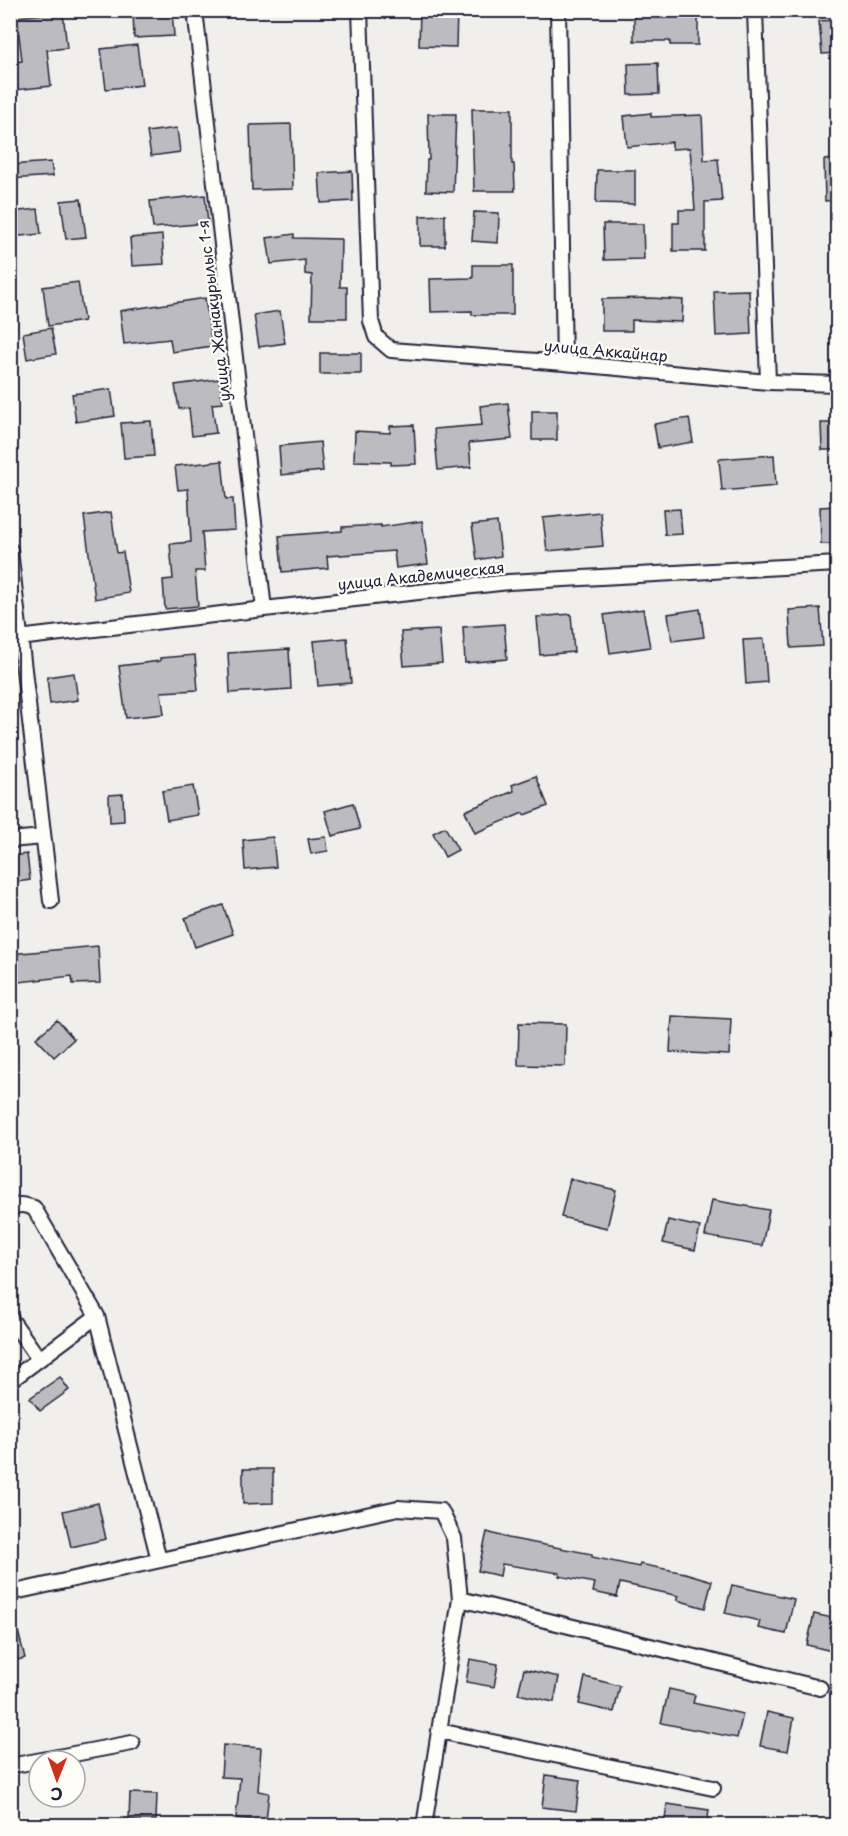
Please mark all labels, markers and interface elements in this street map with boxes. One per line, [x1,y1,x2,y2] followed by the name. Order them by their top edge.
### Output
[190,219,236,403] street label: улица Жанакурылыс 1-я
[543,333,669,367] street label: улица Аккайнар
[336,555,506,595] street label: улица Академическая
[27,1749,87,1809] north arrow
[50,1783,63,1807] text: С

